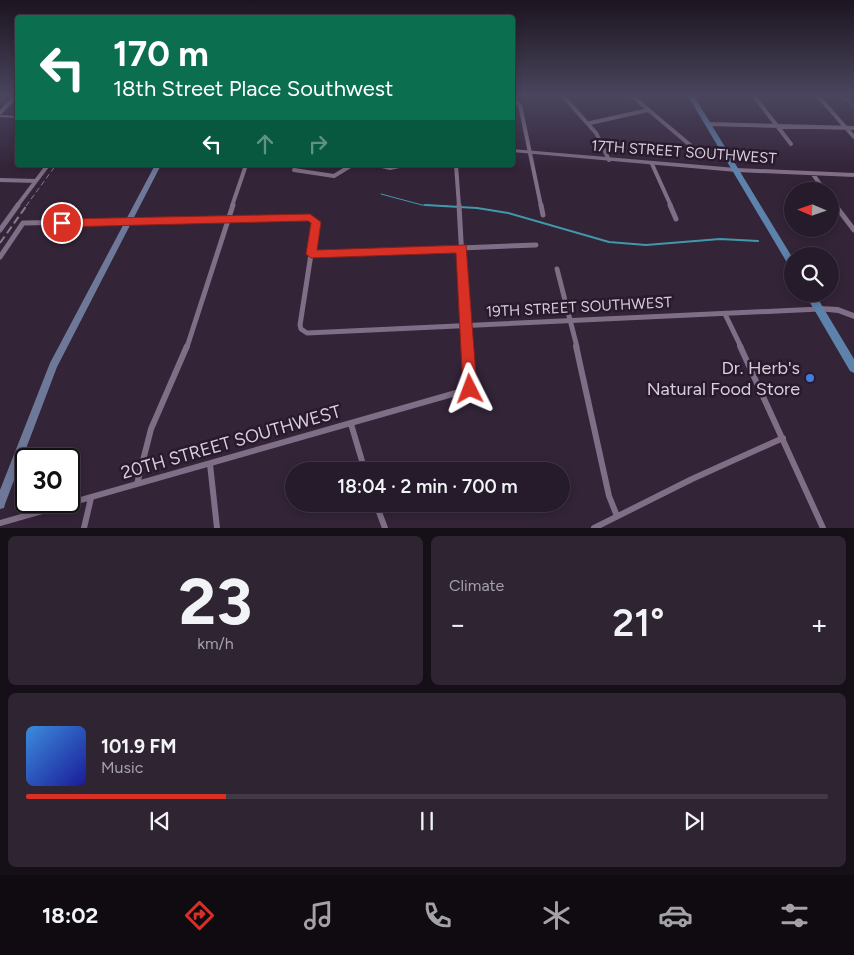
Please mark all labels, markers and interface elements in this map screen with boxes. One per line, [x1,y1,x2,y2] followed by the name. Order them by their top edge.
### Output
[113,33,209,75] text: 170 m
[30,35,95,100] icon: left
[113,75,393,102] text: 18th Street Place Southwest
[198,130,226,158] icon: left
[251,130,279,158] icon: ahead
[304,130,332,158] icon: right
[591,137,778,168] street label: 17TH STREET SOUTHWEST
[784,182,839,238] north arrow
[784,182,839,302] map controls
[41,202,83,244] pin
[48,209,76,237] icon: arrive
[784,247,839,302] button: search
[486,293,673,321] street label: 19TH STREET SOUTHWEST
[647,357,800,400] place label: Dr. Herb's Natural Food Store
[443,362,495,414] position arrow
[804,372,816,384] marker: Dr. Herb's Natural Food Store
[119,400,343,484] street label: 20TH STREET SOUTHWEST
[15,448,80,513] speed limit sign: 30
[337,475,518,498] text: 18:04 · 2 min · 700 m
[179,562,252,640] text: 23
[449,576,504,595] text: Climate
[613,600,664,646] text: 21°
[449,607,466,641] text: −
[811,607,828,641] text: +
[197,634,234,653] text: km/h
[101,735,176,758] text: 101.9 FM
[101,758,143,777] text: Music
[146,807,174,835] icon: previous
[413,807,441,835] icon: pause
[680,807,708,835] icon: next
[182,898,217,933] icon: directions
[301,898,336,933] icon: music
[420,898,455,933] icon: phone
[539,898,574,933] icon: climate
[658,898,693,933] icon: car
[777,898,812,933] icon: filters
[42,902,98,929] text: 18:02

